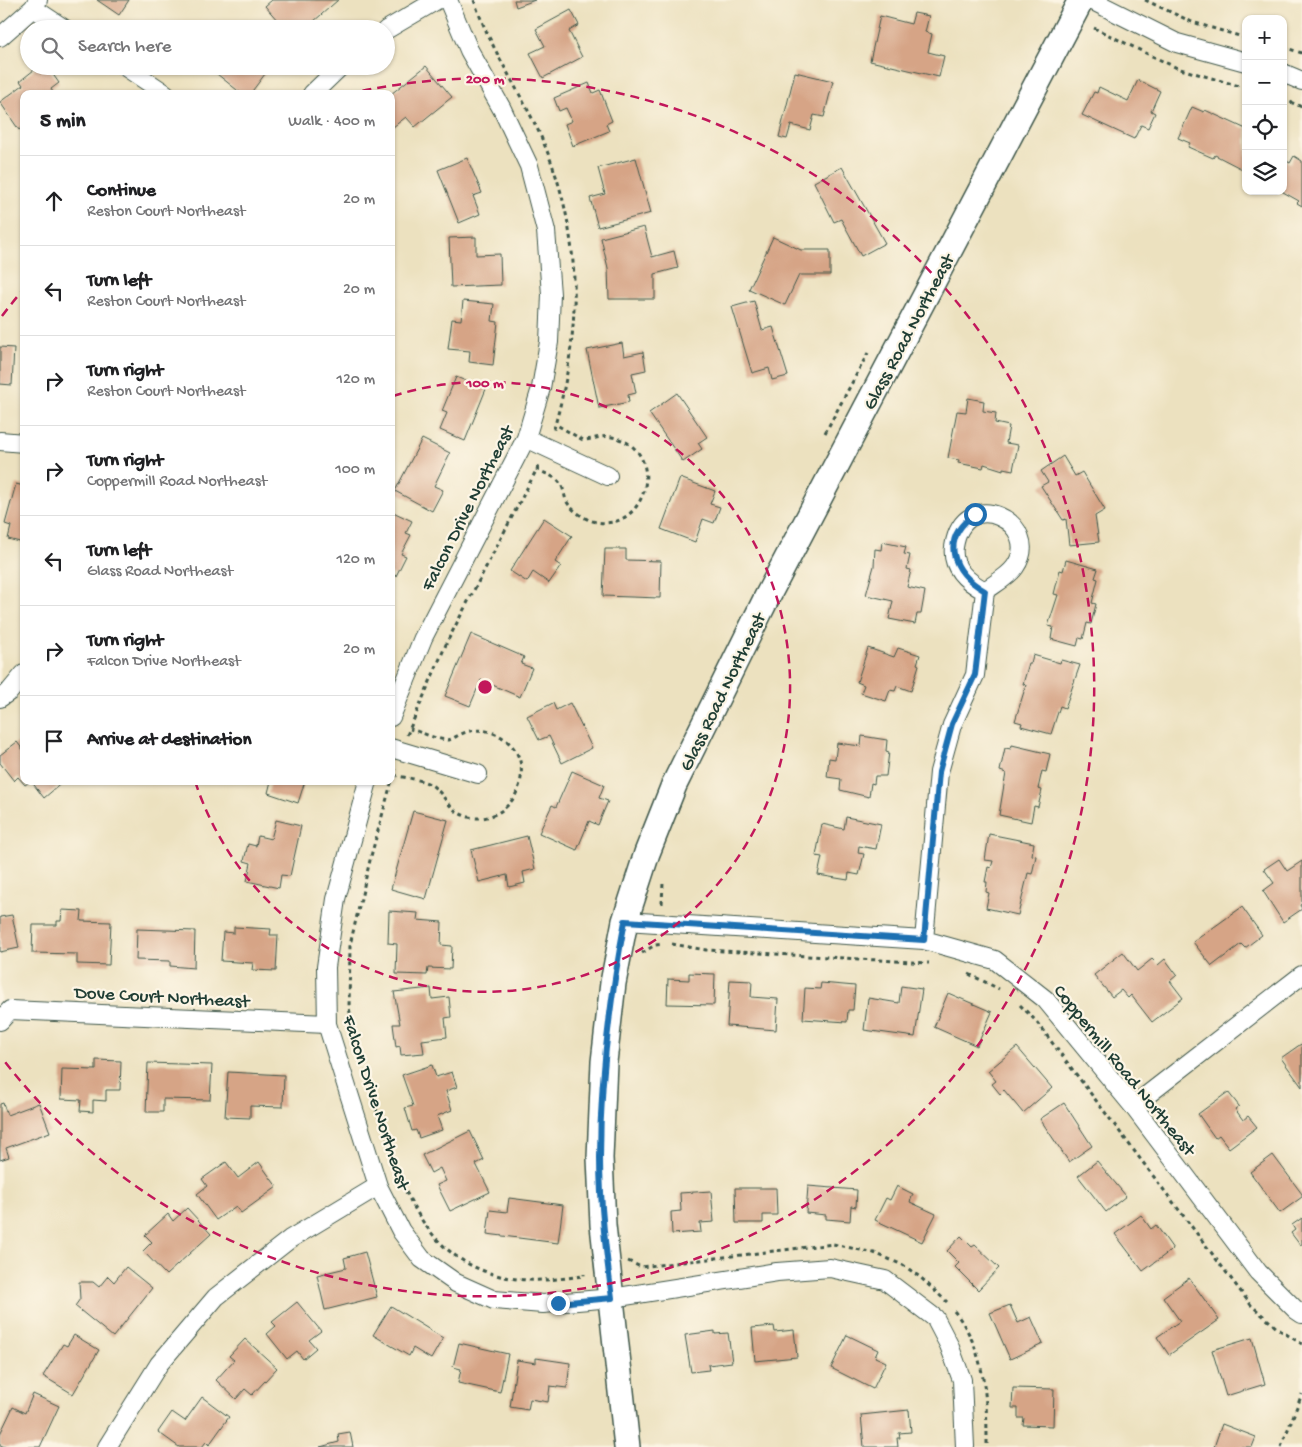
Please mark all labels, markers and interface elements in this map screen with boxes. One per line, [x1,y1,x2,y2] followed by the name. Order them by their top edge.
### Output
[1242,15,1287,195] map controls
[1242,15,1287,60] button: +
[20,20,395,75] search box
[38,34,66,62] icon: search
[78,36,172,59] text: Search here
[1242,60,1287,105] button: −
[466,71,505,89] text: 200 m
[1242,105,1287,150] button: locate
[40,110,85,135] text: 5 min
[288,113,375,132] text: Walk · 400 m
[1242,150,1287,195] button: layers
[87,180,156,203] text: Continue
[40,187,68,215] icon: ahead
[343,191,375,210] text: 20 m
[87,203,245,222] text: Reston Court Northeast
[859,249,962,415] street label: Glass Road Northeast
[87,270,151,293] text: Turn left
[40,277,68,305] icon: left
[343,281,375,300] text: 20 m
[87,293,245,312] text: Reston Court Northeast
[87,360,163,383] text: Turn right
[40,367,68,395] icon: right
[336,371,375,390] text: 120 m
[465,375,504,393] text: 100 m
[87,383,245,402] text: Reston Court Northeast
[417,420,522,596] street label: Falcon Drive Northeast
[87,450,163,473] text: Turn right
[40,457,68,485] icon: right
[335,461,375,480] text: 100 m
[87,473,267,492] text: Coppermill Road Northeast
[964,503,987,526] route start
[87,540,151,563] text: Turn left
[40,547,68,575] icon: left
[336,551,375,570] text: 120 m
[87,563,233,582] text: Glass Road Northeast
[676,608,773,775] street label: Glass Road Northeast
[87,630,163,653] text: Turn right
[40,637,68,665] icon: right
[343,641,375,660] text: 20 m
[87,653,241,672] text: Falcon Drive Northeast
[476,678,494,696] centre of rings
[40,727,68,755] icon: arrive
[87,729,251,752] text: Arrive at destination
[1047,981,1201,1163] street label: Coppermill Road Northeast
[72,982,252,1015] street label: Dove Court Northeast
[335,1012,414,1195] street label: Falcon Drive Northeast
[547,1292,570,1315] route end

